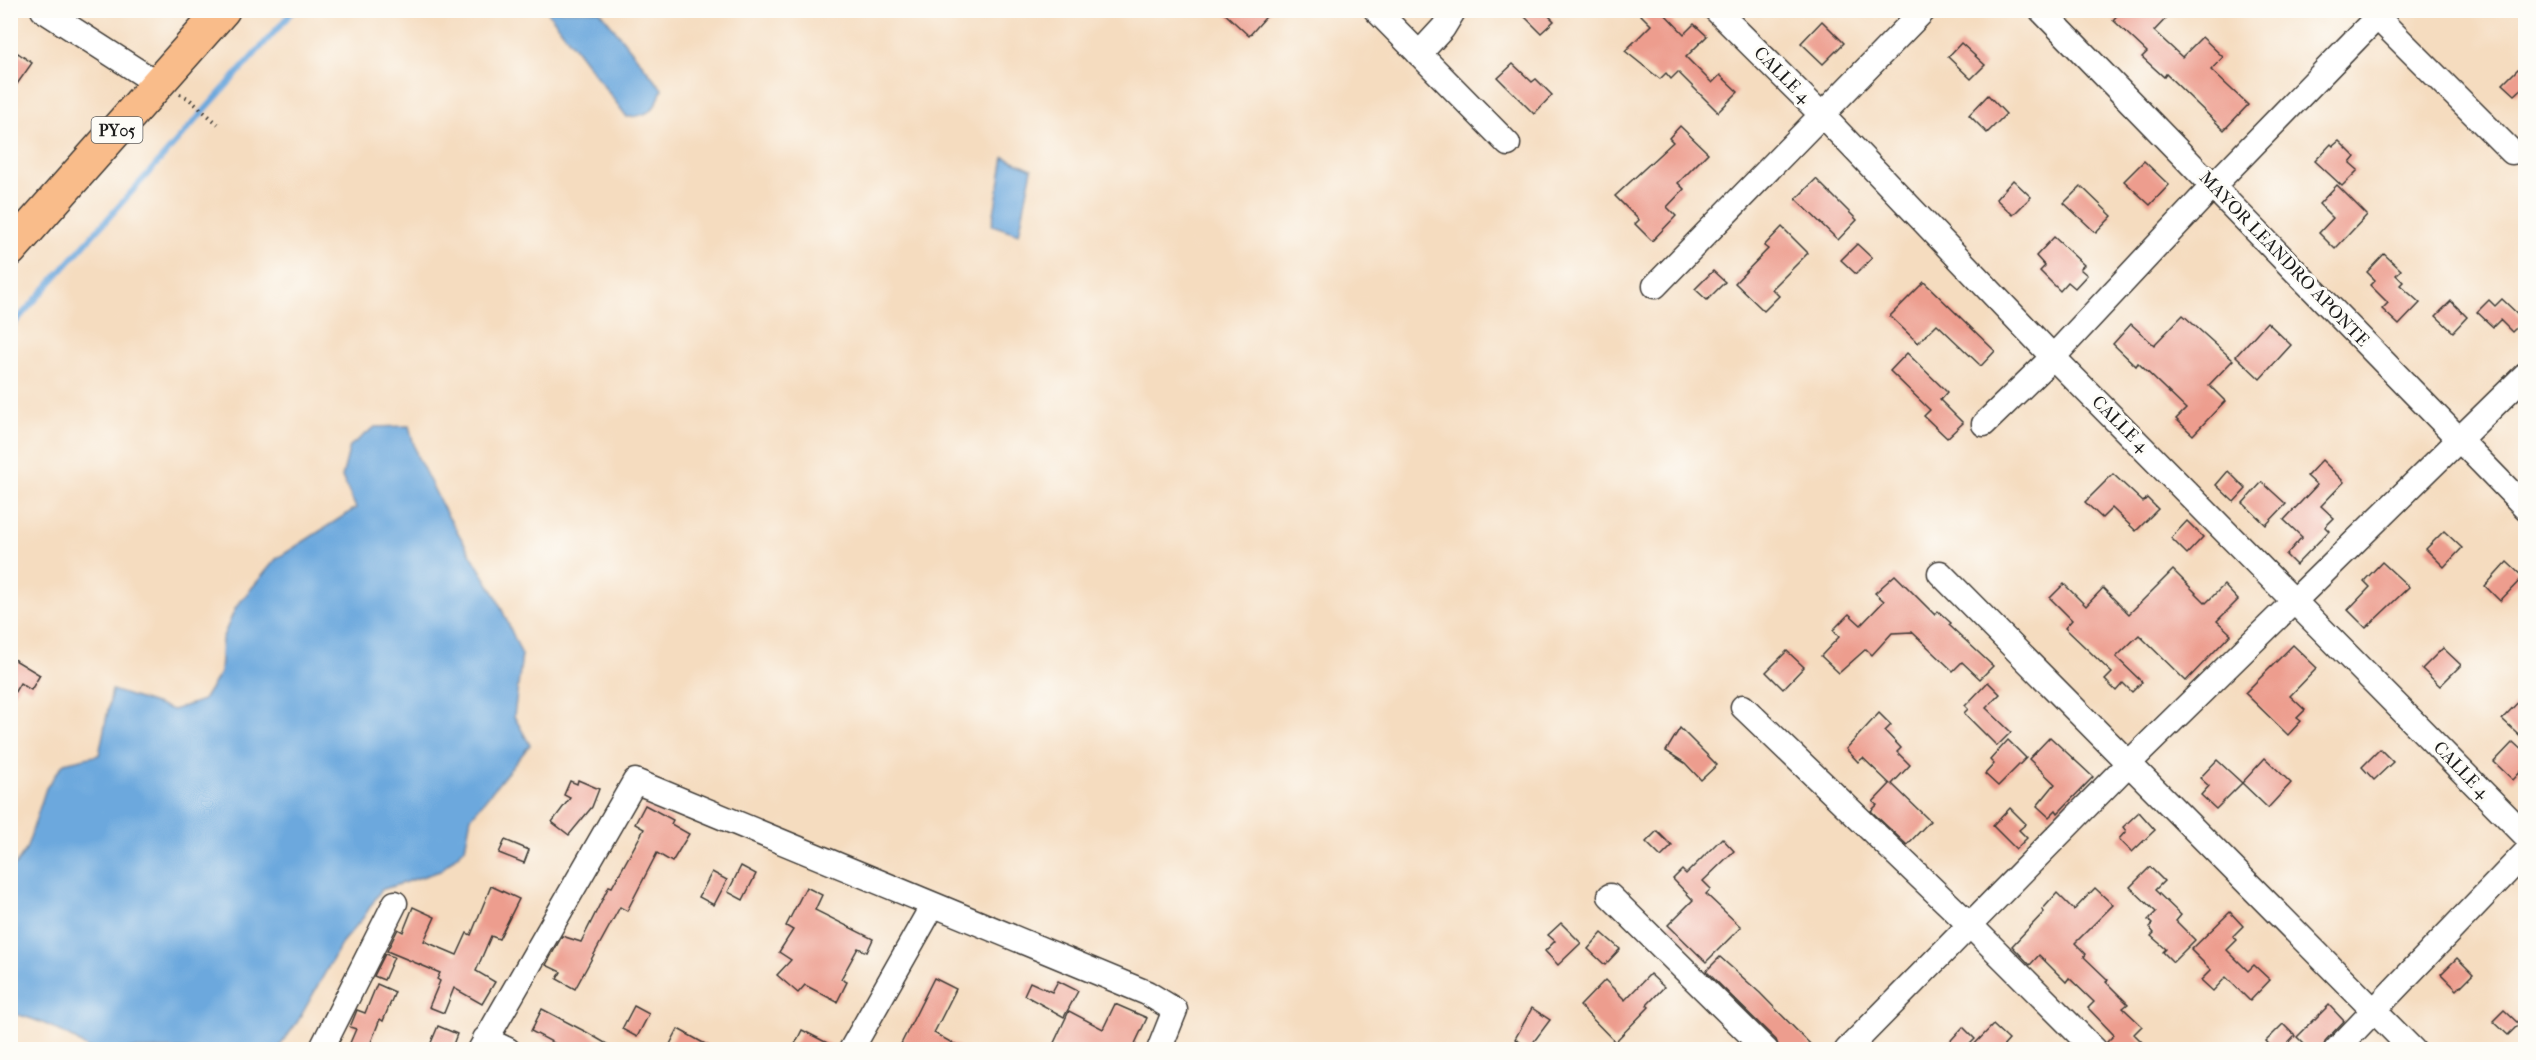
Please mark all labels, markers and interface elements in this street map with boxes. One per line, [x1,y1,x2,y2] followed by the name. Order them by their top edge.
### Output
[1750,43,1815,108] street label: CALLE 4
[92,117,142,143] road number: PY05
[2195,167,2373,351] street label: MAYOR LEANDRO APONTE
[2088,392,2153,457] street label: CALLE 4
[2429,737,2493,803] street label: CALLE 4

